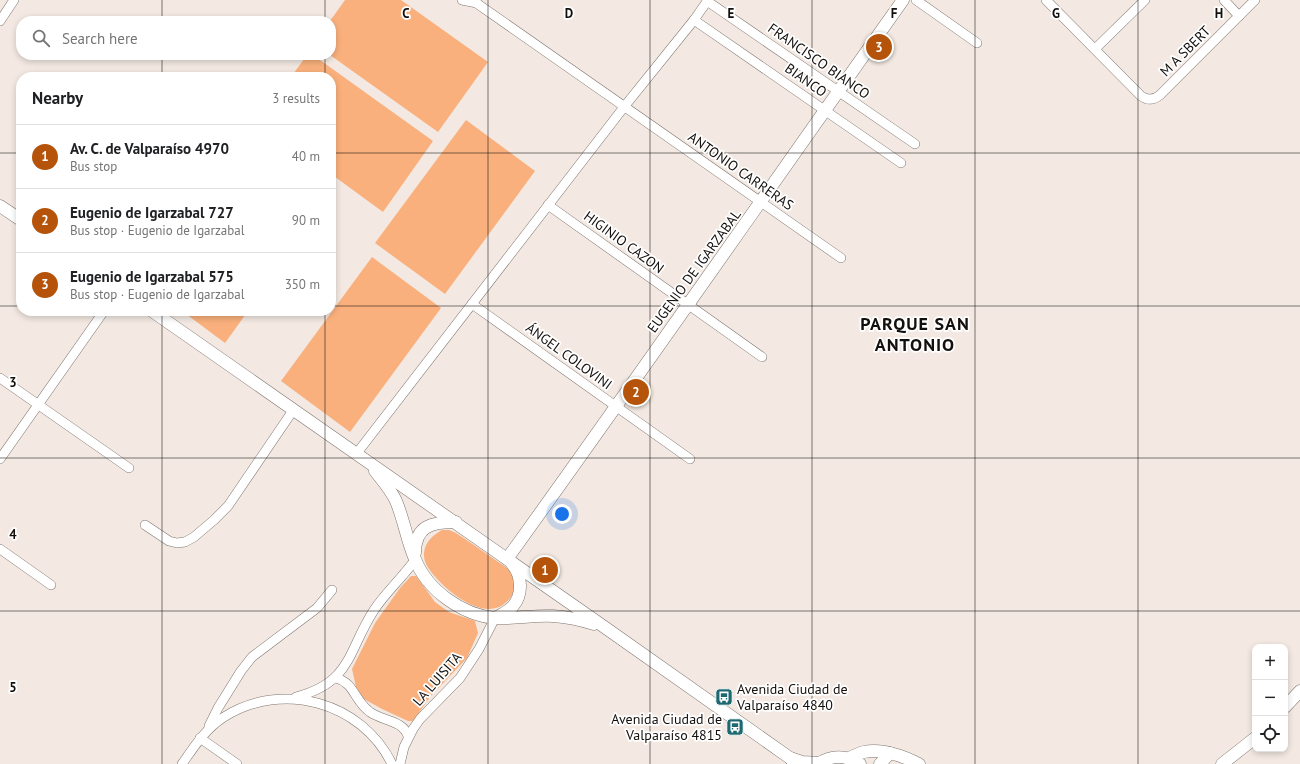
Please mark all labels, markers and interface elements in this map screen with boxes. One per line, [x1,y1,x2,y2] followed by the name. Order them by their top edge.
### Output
[402,5,410,22] text: C
[565,5,573,22] text: D
[728,5,735,22] text: E
[891,5,898,22] text: F
[1052,5,1060,22] text: G
[1215,5,1223,22] text: H
[16,16,336,60] search box
[765,20,873,102] street label: FRANCISCO BIANCO
[1156,22,1214,80] street label: M A SBERT
[30,27,52,49] icon: search
[62,29,138,48] text: Search here
[866,32,892,62] pin: 3
[782,60,830,100] street label: BIANCO
[32,87,83,109] text: Nearby
[272,90,320,107] text: 3 results
[685,128,797,214] street label: ANTONIO CARRERAS
[70,139,229,158] text: Av. C. de Valparaíso 4970
[41,148,49,165] text: 1
[292,148,320,165] text: 40 m
[70,158,117,175] text: Bus stop
[70,203,234,222] text: Eugenio de Igarzabal 727
[643,206,745,336] street label: EUGENIO DE IGARZABAL
[580,207,668,277] street label: HIGINIO CAZON
[41,212,49,229] text: 2
[292,212,320,229] text: 90 m
[70,222,245,239] text: Bus stop · Eugenio de Igarzabal
[70,267,234,286] text: Eugenio de Igarzabal 575
[41,276,49,293] text: 3
[285,276,320,293] text: 350 m
[70,286,245,303] text: Bus stop · Eugenio de Igarzabal
[860,312,970,356] district label: PARQUE SAN ANTONIO
[522,319,616,393] street label: ÁNGEL COLOVINI
[9,374,17,391] text: 3
[623,377,649,407] pin: 2
[552,504,572,524] your location
[9,526,17,543] text: 4
[532,555,558,585] pin: 1
[1252,644,1288,752] map controls
[1252,644,1288,680] button: +
[409,648,466,710] street label: LA LUISITA
[9,679,17,696] text: 5
[736,680,848,714] place label: Avenida Ciudad de Valparaíso 4840
[1252,680,1288,716] button: −
[714,687,734,707] bus stop icon: Avenida Ciudad de Valparaíso 4840
[611,710,722,744] place label: Avenida Ciudad de Valparaíso 4815
[1252,716,1288,752] button: locate
[725,717,745,737] bus stop icon: Avenida Ciudad de Valparaíso 4815

